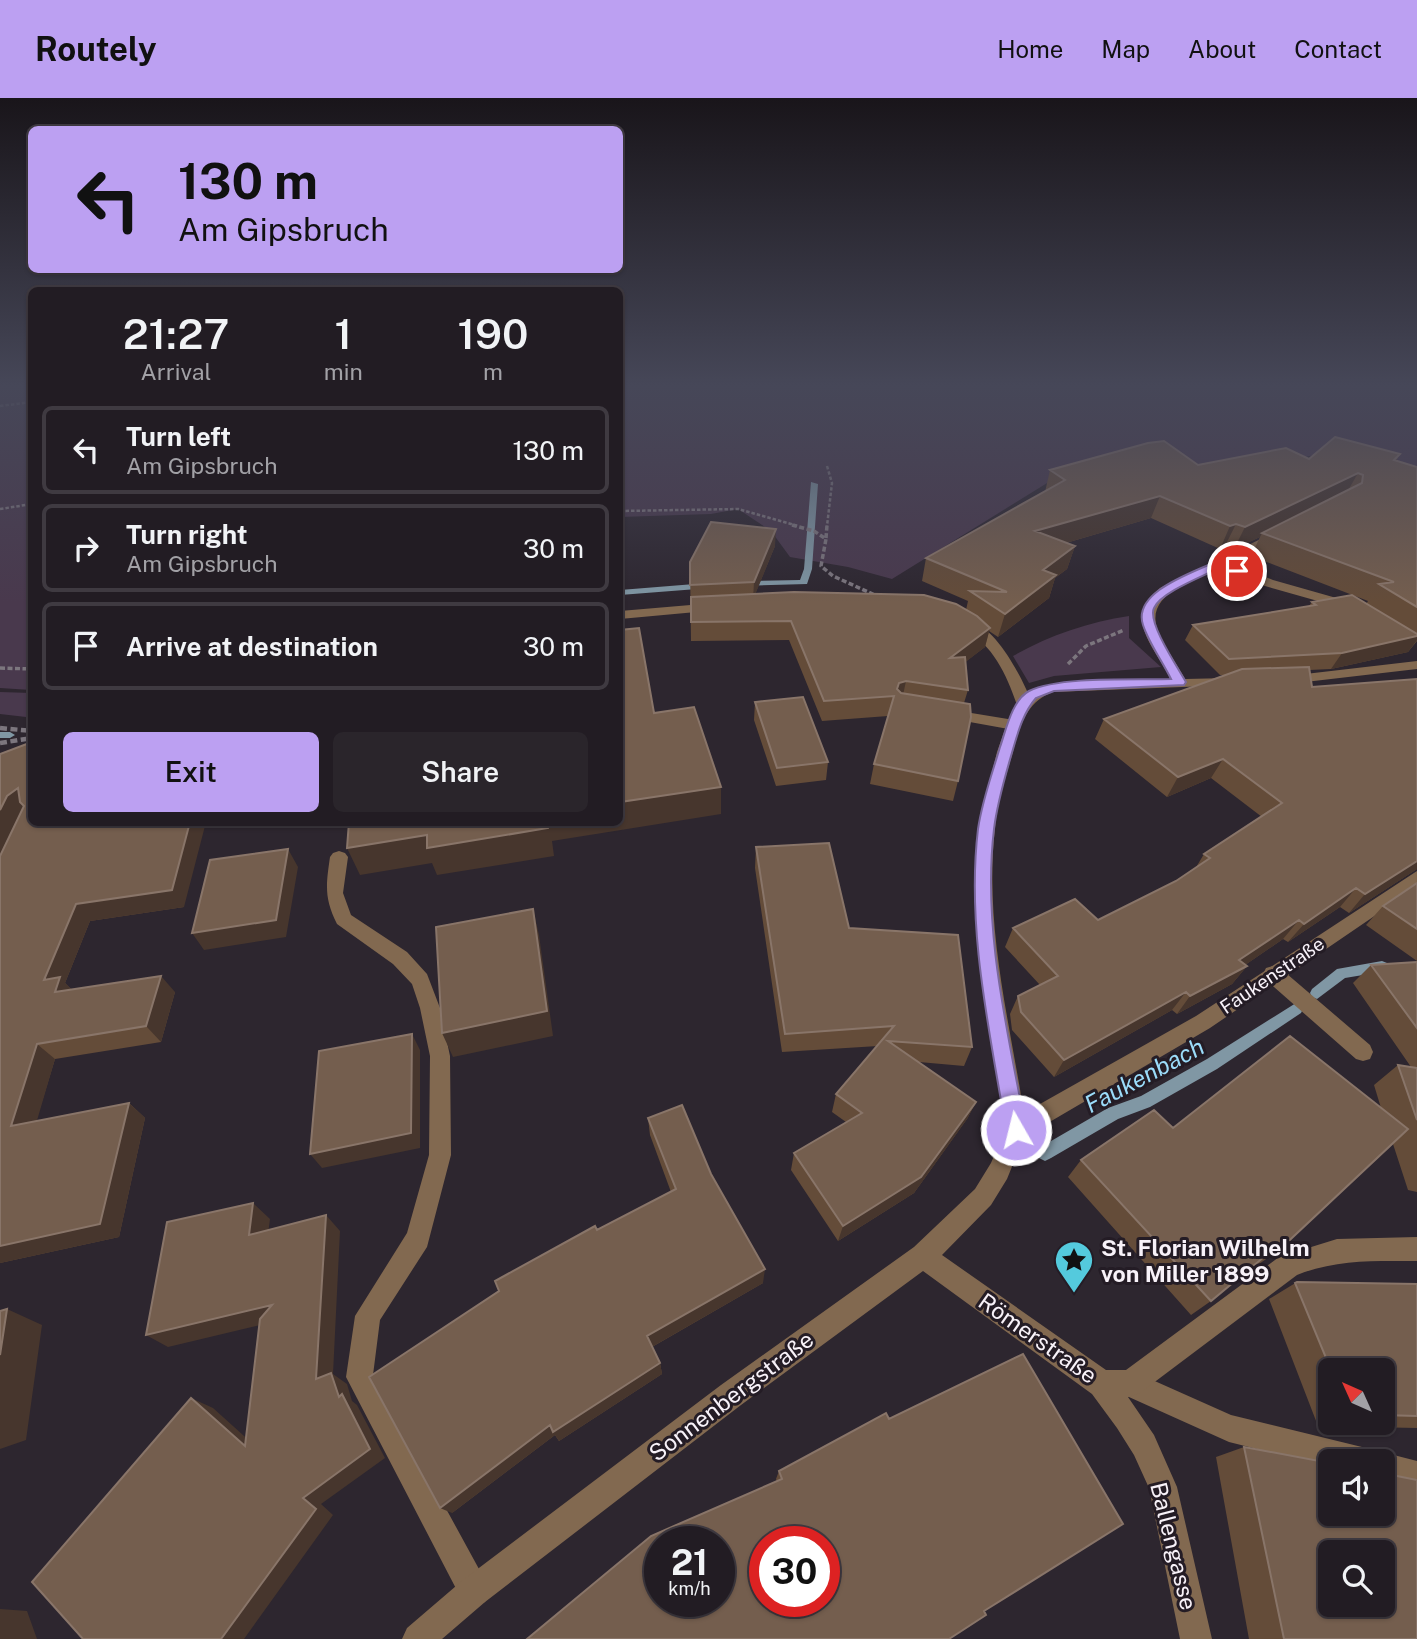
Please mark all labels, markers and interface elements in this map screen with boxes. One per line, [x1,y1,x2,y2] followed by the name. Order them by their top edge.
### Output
[35,30,157,68] text: Routely
[997,35,1063,63] text: Home
[1101,35,1150,63] text: Map
[1188,35,1256,63] text: About
[1294,35,1382,63] text: Contact
[178,152,318,210] text: 130 m
[63,154,154,245] icon: left
[178,211,389,248] text: Am Gipsbruch
[123,309,229,358] text: 21:27
[335,309,352,358] text: 1
[458,309,528,358] text: 190
[140,358,211,385] text: Arrival
[324,358,363,385] text: min
[483,358,503,385] text: m
[126,421,231,452] text: Turn left
[67,431,105,469] icon: left
[512,435,584,466] text: 130 m
[126,452,277,479] text: Am Gipsbruch
[126,519,248,550] text: Turn right
[67,529,105,567] icon: right
[523,533,584,564] text: 30 m
[1207,541,1267,601] pin
[126,550,277,577] text: Am Gipsbruch
[1218,552,1256,590] icon: arrive
[67,627,105,665] icon: arrive
[126,631,378,662] text: Arrive at destination
[523,631,584,662] text: 30 m
[63,732,319,812] button: Exit
[333,732,588,812] button: Share
[1216,932,1328,1018] street label: Faukenstraße
[1079,1032,1209,1118] water label: Faukenbach
[979,1093,1053,1167] position arrow
[1101,1234,1310,1287] place label: St. Florian Wilhelm von Miller 1899
[1053,1239,1095,1294] place icon: St. Florian Wilhelm von Miller 1899
[974,1287,1102,1389] street label: Römerstraße
[644,1325,818,1467] street label: Sonnenbergstraße
[1318,1358,1395,1435] north arrow
[1318,1358,1395,1617] map controls
[1318,1449,1395,1526] button: sound
[1145,1480,1203,1612] street label: Ballengasse
[749,1526,840,1617] speed limit sign: 30
[1318,1540,1395,1617] button: search
[671,1542,708,1583] text: 21
[668,1578,711,1599] text: km/h

